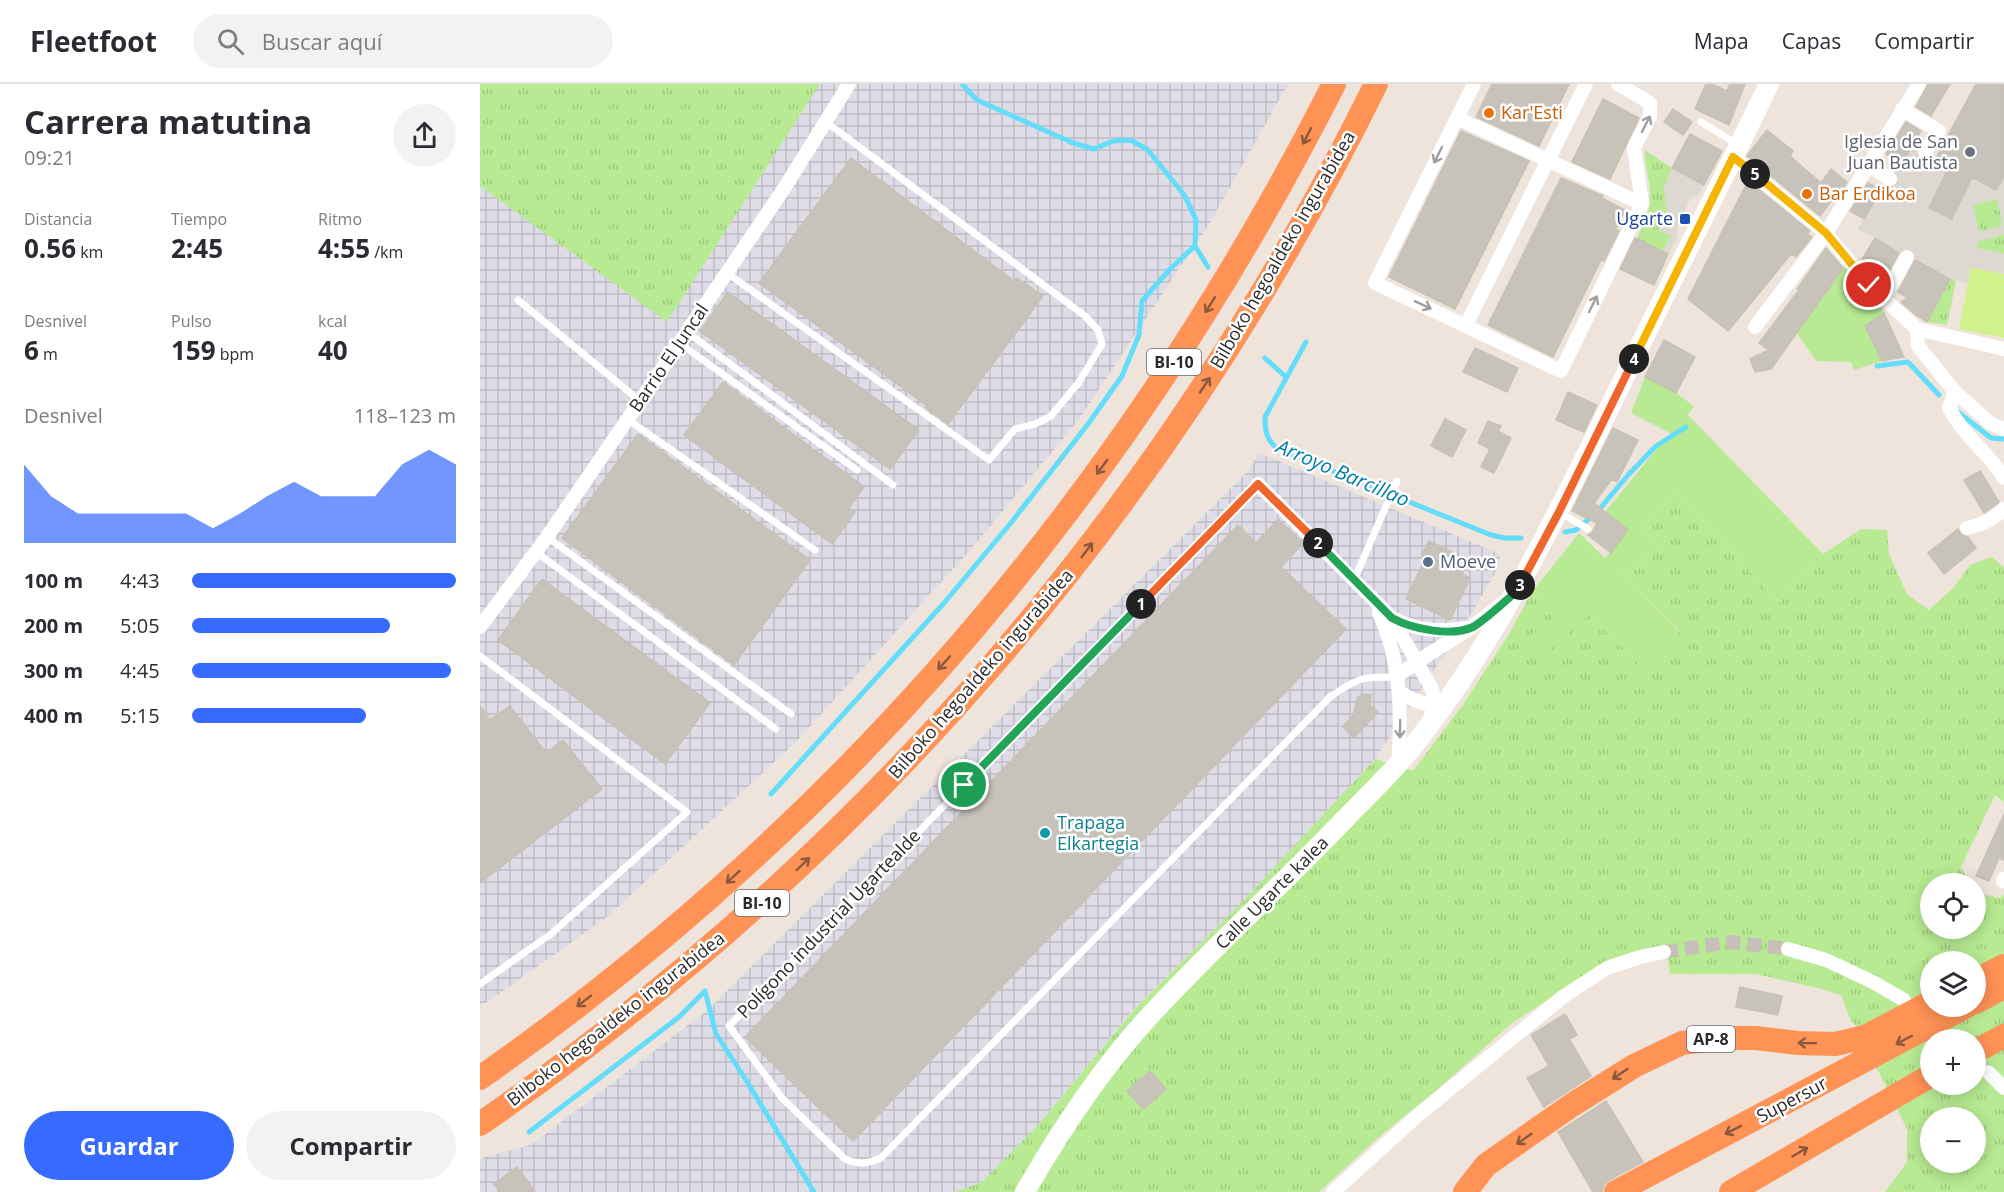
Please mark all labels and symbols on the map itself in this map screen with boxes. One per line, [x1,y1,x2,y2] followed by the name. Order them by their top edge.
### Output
[1501,100,1563,124] place label: Kar'Esti
[1482,106,1496,120] marker: Kar'Esti
[1640,116,1652,134] one-way arrow
[1204,126,1360,373] street label: Bilboko hegoaldeko ingurabidea
[1301,127,1312,145] one-way arrow
[1844,129,1958,174] place label: Iglesia de San Juan Bautista
[1963,145,1977,159] marker: Iglesia de San Juan Bautista
[1432,146,1444,164] one-way arrow
[1740,159,1770,189] pin: 5
[1819,181,1916,205] place label: Bar Erdikoa
[1800,187,1814,201] marker: Bar Erdikoa
[1616,206,1673,230] place label: Ugarte
[1678,212,1692,226] marker: Ugarte
[1843,259,1894,310] pin
[1587,296,1599,314] one-way arrow
[1204,297,1217,314] one-way arrow
[623,299,713,416] street label: Barrio El Juncal
[1413,300,1431,311] one-way arrow
[1619,344,1649,374] pin: 4
[1147,349,1201,375] road number: BI-10
[1199,377,1211,394] one-way arrow
[1271,432,1414,513] water label: Arroyo Barcillao
[1096,459,1108,475] one-way arrow
[1303,528,1333,558] pin: 2
[1081,542,1094,558] one-way arrow
[1440,549,1496,573] place label: Moeve
[1421,555,1435,569] marker: Moeve
[883,563,1078,783] street label: Bilboko hegoaldeko ingurabidea
[1505,570,1535,600] pin: 3
[1126,589,1156,619] pin: 1
[937,656,951,671] one-way arrow
[1394,718,1406,738] one-way arrow
[938,759,989,810] pin
[1057,810,1139,855] place label: Trapaga Elkartegia
[731,824,925,1023] street label: Polígono industrial Ugartealde
[1038,826,1052,840] marker: Trapaga Elkartegia
[1209,830,1333,954] street label: Calle Ugarte kalea
[796,857,811,871] one-way arrow
[726,870,741,884] one-way arrow
[735,890,789,916] road number: BI-10
[501,926,729,1111] street label: Bilboko hegoaldeko ingurabidea
[576,995,592,1008] one-way arrow
[1687,1026,1735,1052] road number: AP-8
[1895,1035,1913,1046] one-way arrow
[1798,1037,1818,1049] one-way arrow
[1613,1068,1629,1080] one-way arrow
[1752,1070,1831,1128] street label: Supersur
[1724,1125,1742,1137] one-way arrow
[1516,1133,1532,1145] one-way arrow
[1791,1145,1808,1157] one-way arrow

